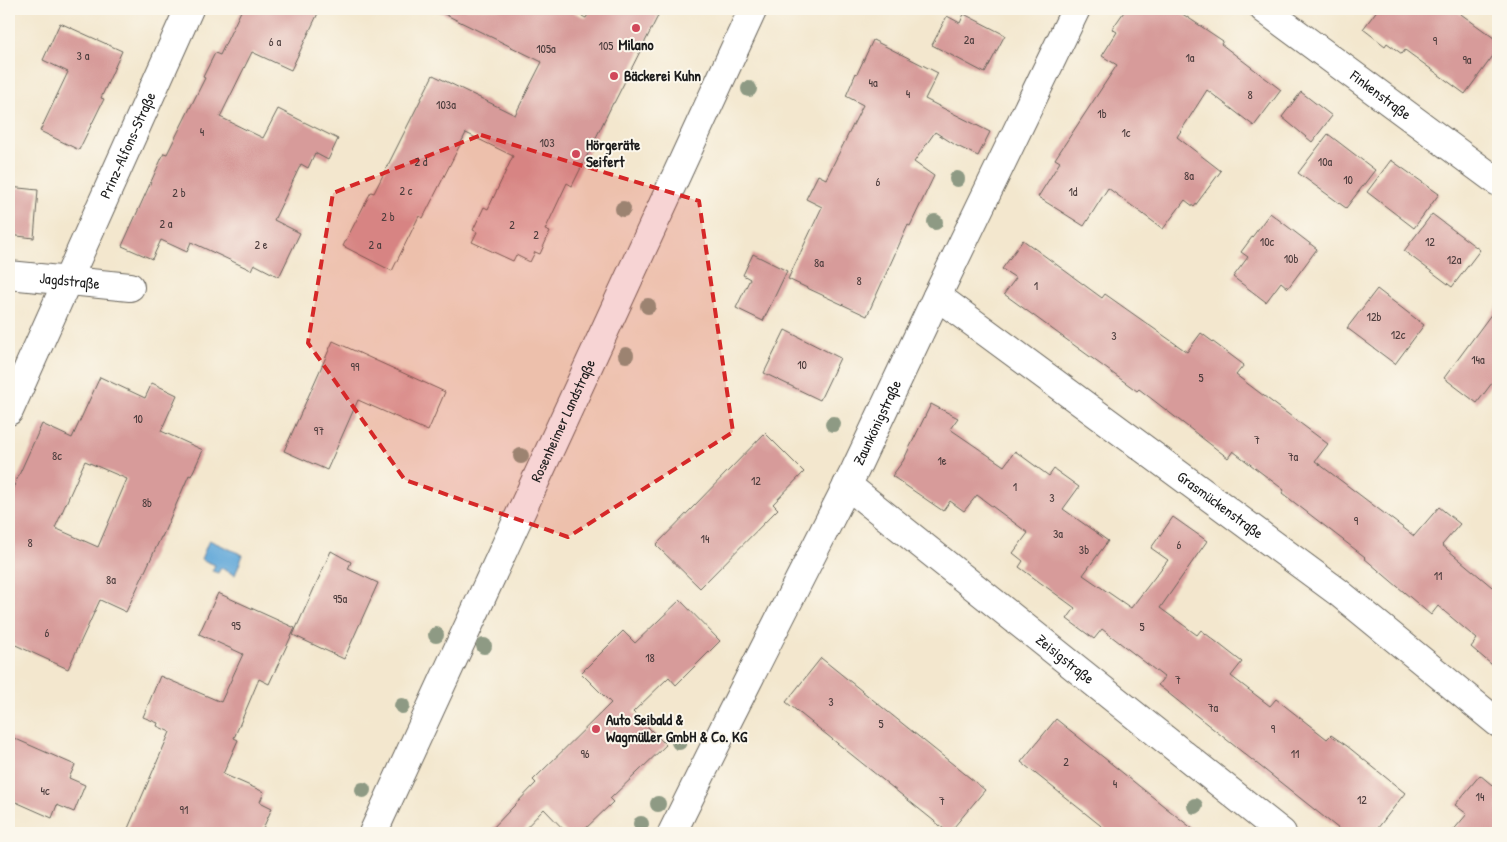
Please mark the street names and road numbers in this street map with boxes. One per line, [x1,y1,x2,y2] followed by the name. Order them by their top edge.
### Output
[1345,65,1416,124] street label: Finkenstraße
[94,89,160,202] street label: Prinz-Alfons-Straße
[39,267,101,294] street label: Jagdstraße
[525,356,600,485] street label: Rosenheimer Landstraße
[848,376,906,468] street label: Zaunkönigstraße
[1173,466,1268,543] street label: Grasmückenstraße
[1032,629,1099,689] street label: Zeisigstraße

